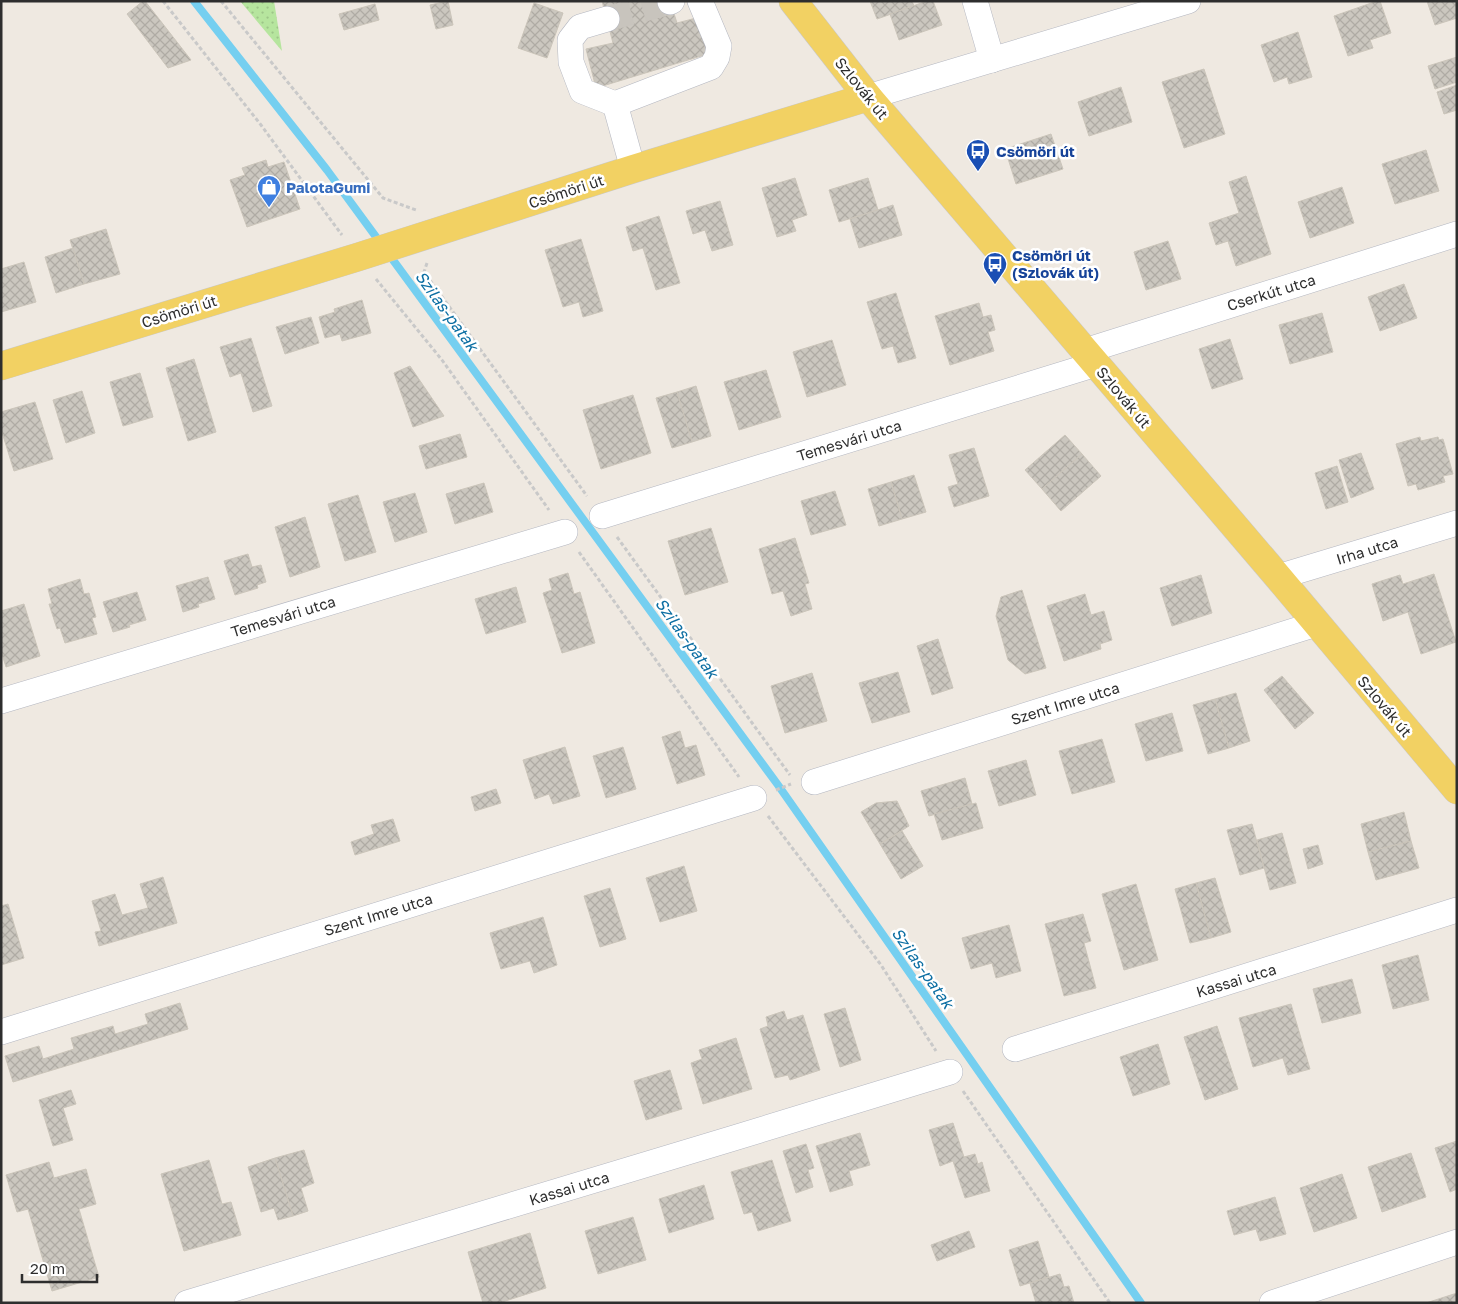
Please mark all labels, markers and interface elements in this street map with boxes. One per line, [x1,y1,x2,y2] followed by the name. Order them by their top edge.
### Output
[832,54,892,122] street label: Szlovák út
[965,138,991,172] bus stop icon: Csömöri út
[996,142,1075,160] place label: Csömöri út
[526,170,606,212] street label: Csömöri út
[256,174,282,208] shop icon: PalotaGumi
[286,178,370,196] place label: PalotaGumi
[1012,246,1099,281] place label: Csömöri út (Szlovák út)
[982,251,1008,285] bus stop icon: Csömöri út (Szlovák út)
[411,267,484,357] water label: Szilas-patak
[1225,270,1317,314] street label: Cserkút utca
[139,291,219,331] street label: Csömöri út
[1093,363,1155,431] street label: Szlovák út
[795,416,903,464] street label: Temesvári utca
[1334,532,1400,568] street label: Irha utca
[229,592,337,640] street label: Temesvári utca
[651,594,724,684] water label: Szilas-patak
[1354,672,1416,740] street label: Szlovák út
[1009,678,1121,728] street label: Szent Imre utca
[322,889,434,939] street label: Szent Imre utca
[888,924,959,1014] water label: Szilas-patak
[1194,959,1278,1001] street label: Kassai utca
[527,1167,611,1209] street label: Kassai utca
[22,1252,98,1284] scale bar
[30,1259,65,1277] text: 20 m

